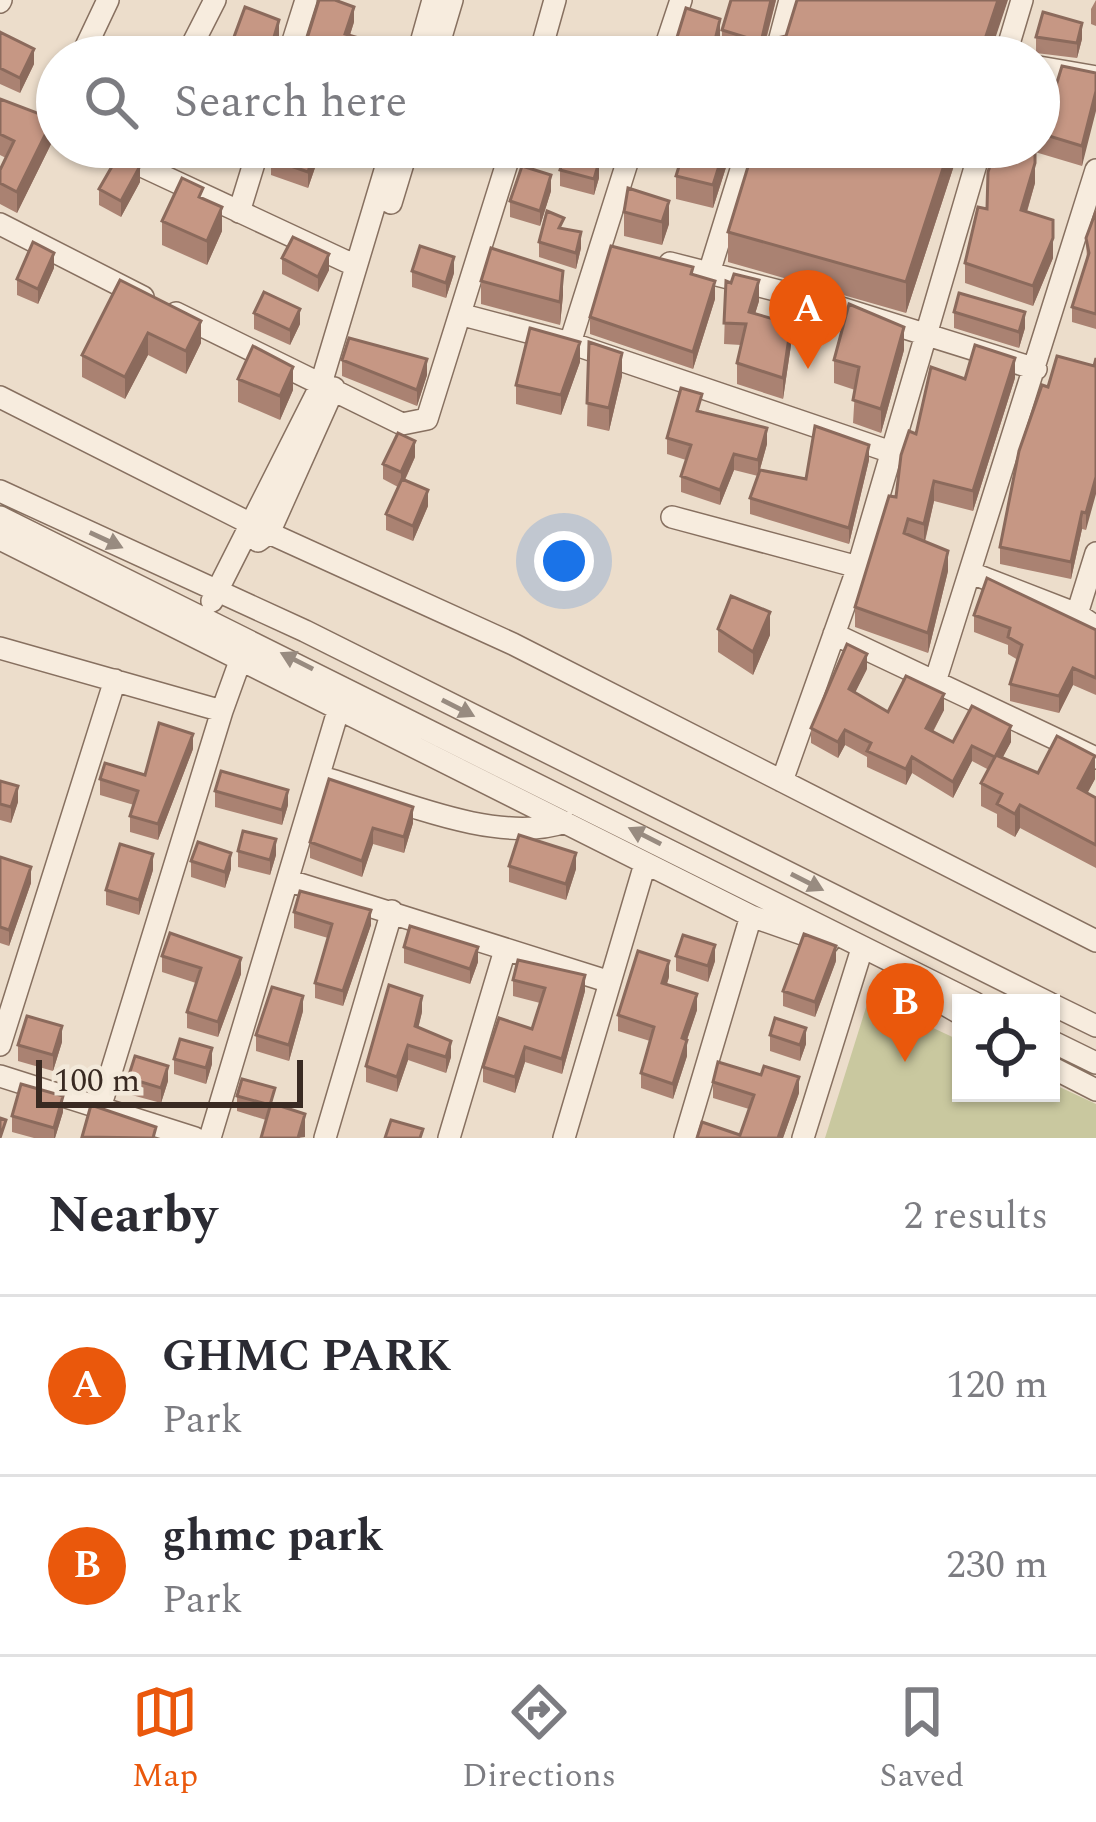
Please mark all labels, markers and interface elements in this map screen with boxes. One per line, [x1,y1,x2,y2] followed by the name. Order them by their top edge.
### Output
[36,36,1060,168] search box
[174,68,407,137] text: Search here
[78,69,144,135] icon: search
[769,270,847,369] pin: A
[89,530,124,550] one-way arrow
[534,531,594,591] your location
[279,651,314,671] one-way arrow
[441,697,475,717] one-way arrow
[628,827,663,847] one-way arrow
[790,872,825,892] one-way arrow
[866,963,944,1062] pin: B
[952,994,1060,1102] map controls
[952,994,1060,1102] button: locate
[36,1054,303,1107] scale bar
[54,1056,140,1106] text: 100 m
[48,1177,217,1255] text: Nearby
[904,1187,1048,1246] text: 2 results
[162,1322,451,1391] text: GHMC PARK
[72,1356,102,1415] text: A
[946,1356,1048,1415] text: 120 m
[162,1391,242,1450] text: Park
[162,1502,383,1571] text: ghmc park
[73,1536,101,1595] text: B
[946,1536,1048,1595] text: 230 m
[162,1571,242,1630] text: Park
[132,1679,198,1801] tab: Map
[462,1679,616,1801] tab: Directions
[880,1679,964,1801] tab: Saved

